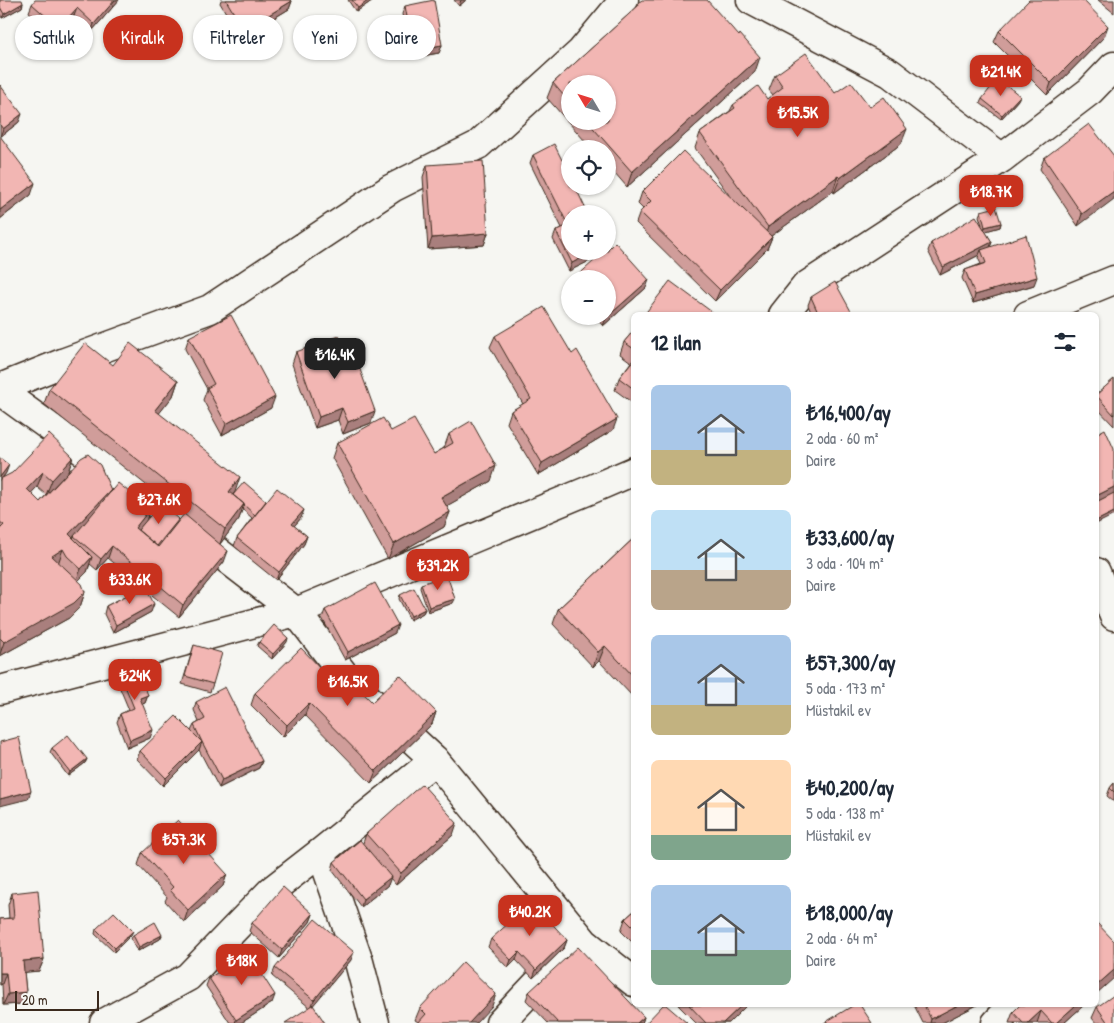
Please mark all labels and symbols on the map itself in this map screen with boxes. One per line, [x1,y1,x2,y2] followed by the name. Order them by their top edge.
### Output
[960,54,1042,97] pin: ₺21.4K
[561,75,616,130] north arrow
[757,96,839,138] pin: ₺15.5K
[950,174,1032,217] pin: ₺18.7K
[294,338,376,380] pin: ₺16.4K
[118,482,200,525] pin: ₺27.6K
[397,548,479,591] pin: ₺39.2K
[89,562,171,605] pin: ₺33.6K
[105,658,165,701] pin: ₺24K
[307,664,389,707] pin: ₺16.5K
[143,822,225,865] pin: ₺57.3K
[489,894,571,937] pin: ₺40.2K
[212,944,272,986] pin: ₺18K
[15,988,99,1011] scale bar

